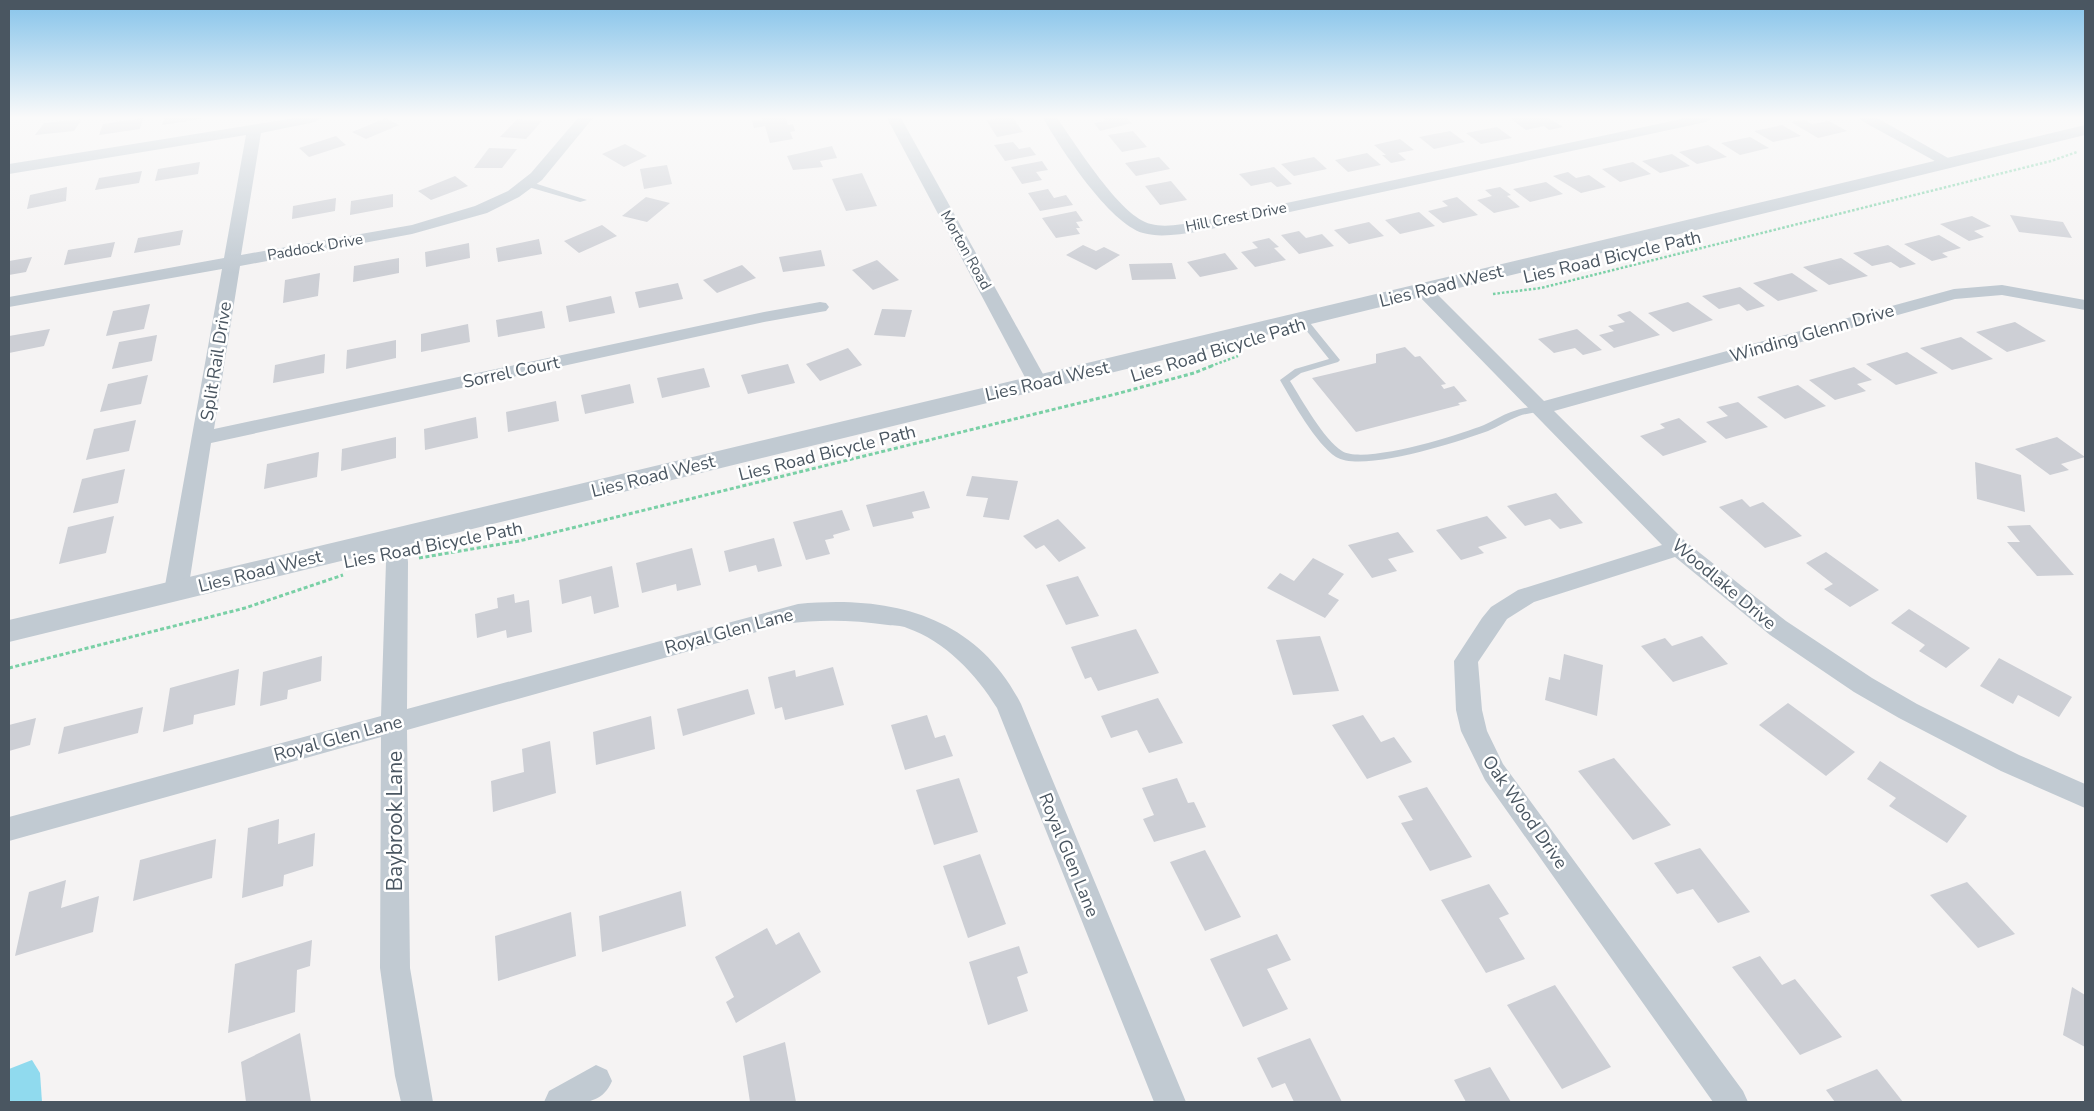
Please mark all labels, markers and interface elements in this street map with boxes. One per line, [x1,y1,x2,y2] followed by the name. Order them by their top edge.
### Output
[1184,197,1288,237] street label: Hill Crest Drive
[936,207,996,293] street label: Morton Road
[1521,225,1703,289] street label: Lies Road Bicycle Path
[266,229,364,265] street label: Paddock Drive
[1377,259,1506,313] street label: Lies Road West
[1727,298,1897,368] street label: Winding Glenn Drive
[195,300,237,422] street label: Split Rail Drive
[1127,312,1309,388] street label: Lies Road Bicycle Path
[460,350,562,394] street label: Sorrel Court
[983,355,1112,407] street label: Lies Road West
[736,419,918,487] street label: Lies Road Bicycle Path
[589,449,718,503] street label: Lies Road West
[341,516,525,574] street label: Lies Road Bicycle Path
[1667,533,1781,635] street label: Woodlake Drive
[196,544,325,598] street label: Lies Road West
[662,602,796,660] street label: Royal Glen Lane
[271,709,405,767] street label: Royal Glen Lane
[1477,750,1573,874] street label: Oak Wood Drive
[381,751,409,891] street label: Baybrook Lane
[1033,789,1105,921] street label: Royal Glen Lane

